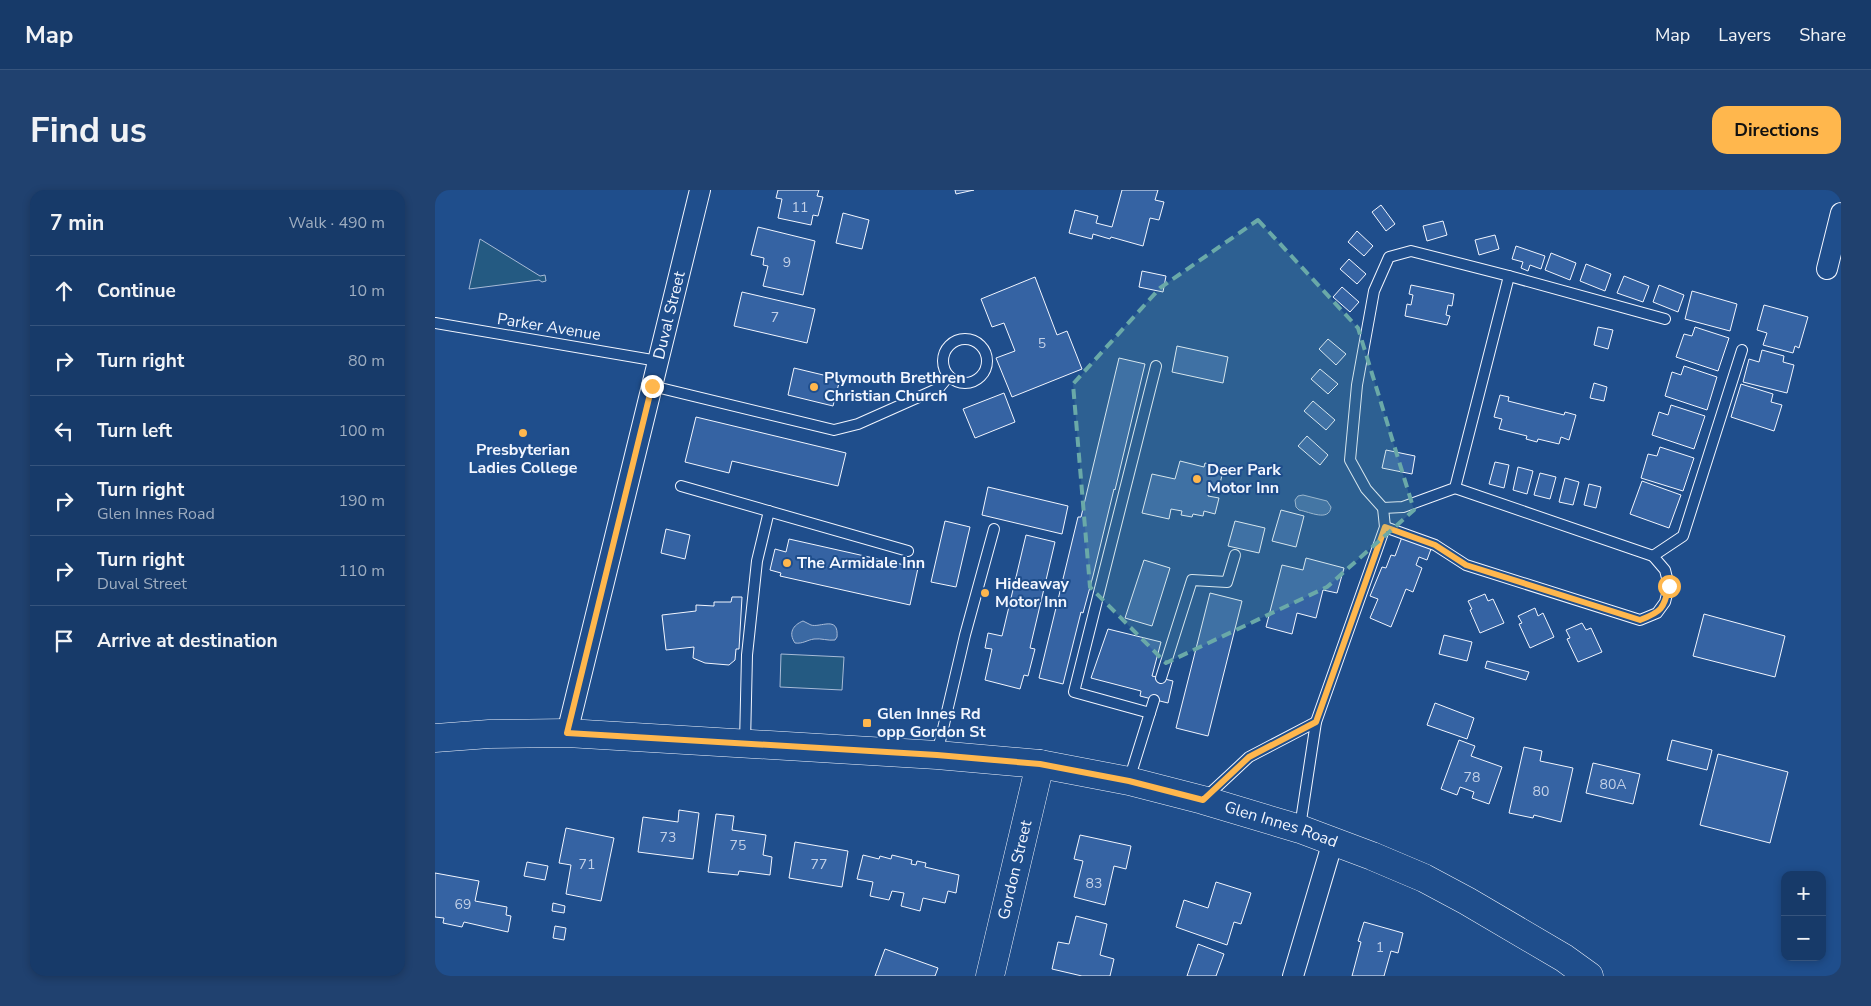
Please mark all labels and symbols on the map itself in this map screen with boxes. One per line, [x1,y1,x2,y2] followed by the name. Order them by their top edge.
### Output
[792,198,808,217] house number: 11
[783,253,791,272] house number: 9
[648,269,691,362] street label: Duval Street
[496,308,602,346] street label: Parker Avenue
[771,308,779,327] house number: 7
[1038,334,1046,353] house number: 5
[824,367,966,407] place label: Plymouth Brethren Christian Church
[641,375,664,398] route end
[808,381,820,393] marker: Plymouth Brethren Christian Church
[517,427,529,439] marker: Presbyterian Ladies College
[469,439,578,479] place label: Presbyterian Ladies College
[1207,459,1281,499] place label: Deer Park Motor Inn
[1191,473,1203,485] marker: Deer Park Motor Inn
[797,552,925,574] place label: The Armidale Inn
[781,557,793,569] marker: The Armidale Inn
[995,573,1070,613] place label: Hideaway Motor Inn
[1658,575,1681,598] route start
[979,587,991,599] marker: Hideaway Motor Inn
[877,703,986,743] place label: Glen Innes Rd opp Gordon St
[861,717,873,729] marker: Glen Innes Rd opp Gordon St
[1464,768,1480,787] house number: 78
[1599,775,1627,794] house number: 80A
[1533,782,1549,801] house number: 80
[1222,796,1341,853] street label: Glen Innes Road
[993,818,1037,922] street label: Gordon Street
[660,828,676,847] house number: 73
[730,836,746,855] house number: 75
[579,855,595,874] house number: 71
[811,855,827,874] house number: 77
[1086,874,1102,893] house number: 83
[455,895,471,914] house number: 69
[1376,938,1384,957] house number: 1

